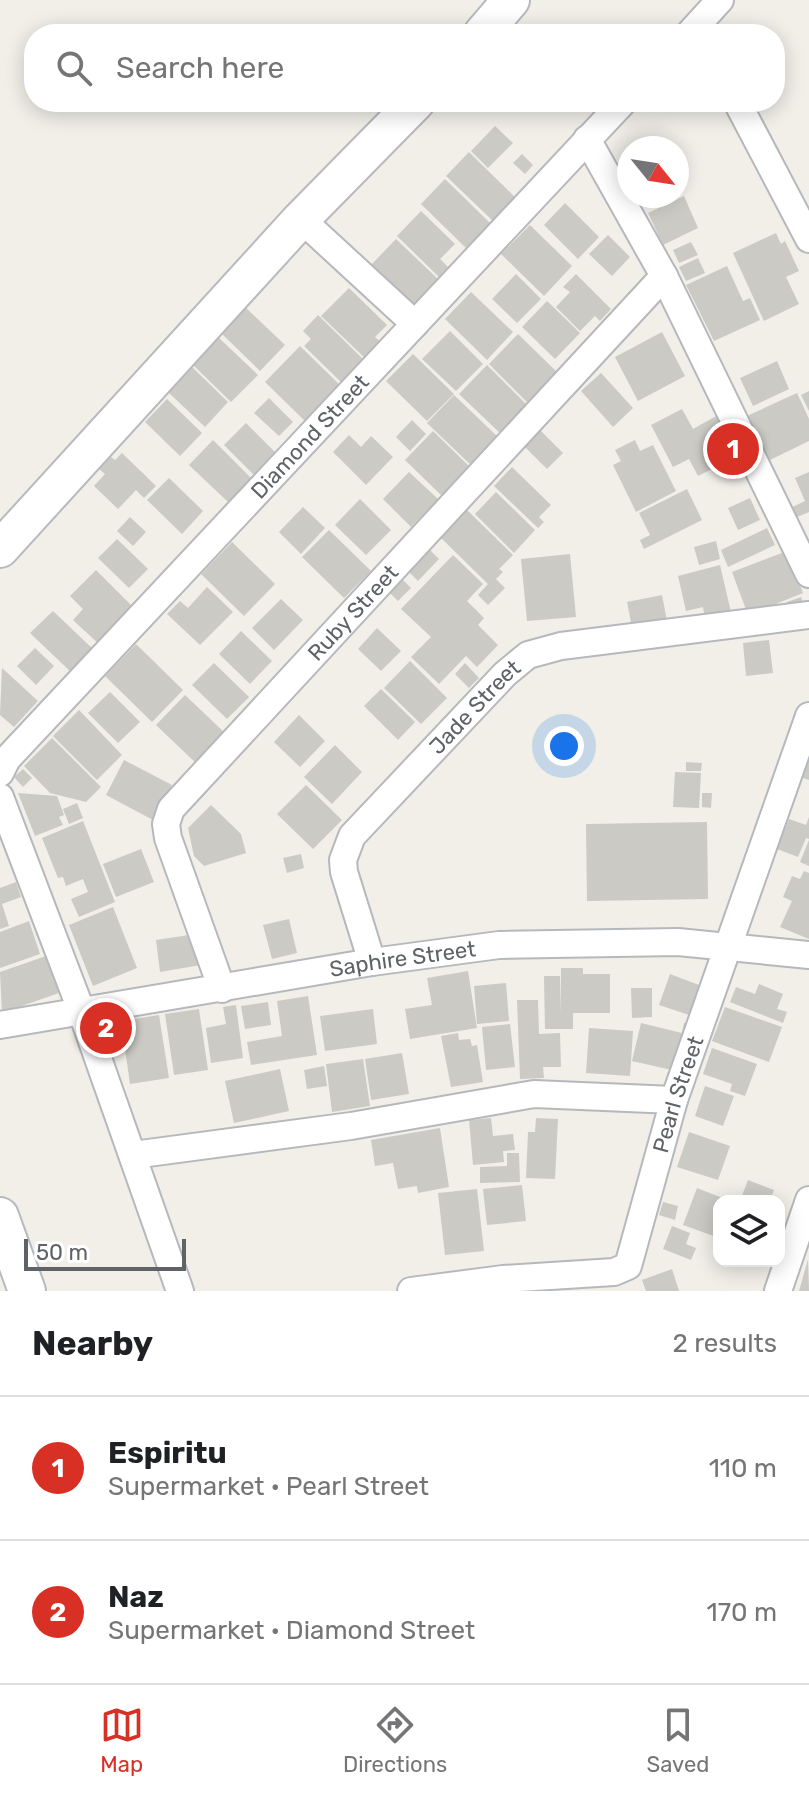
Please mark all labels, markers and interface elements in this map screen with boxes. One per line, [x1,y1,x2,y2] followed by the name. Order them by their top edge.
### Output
[24,24,785,112] search box
[52,46,96,90] icon: search
[116,50,284,86] text: Search here
[617,136,689,208] north arrow
[245,368,375,504] street label: Diamond Street
[707,419,759,479] pin: 1
[302,559,404,666] street label: Ruby Street
[423,653,526,760] street label: Jade Street
[544,726,584,766] your location
[327,935,478,982] street label: Saphire Street
[80,998,132,1058] pin: 2
[647,1032,709,1156] street label: Pearl Street
[713,1195,785,1267] map controls
[713,1195,785,1267] button: layers
[24,1235,186,1271] scale bar
[36,1239,88,1266] text: 50 m
[32,1323,153,1364] text: Nearby
[673,1328,777,1359] text: 2 results
[108,1435,227,1471] text: Espiritu
[52,1453,64,1484] text: 1
[709,1453,777,1484] text: 110 m
[108,1471,429,1502] text: Supermarket · Pearl Street
[108,1579,164,1615] text: Naz
[50,1597,66,1628] text: 2
[707,1597,777,1628] text: 170 m
[108,1615,475,1646] text: Supermarket · Diamond Street
[100,1703,144,1778] tab: Map
[343,1703,447,1778] tab: Directions
[647,1703,709,1778] tab: Saved

